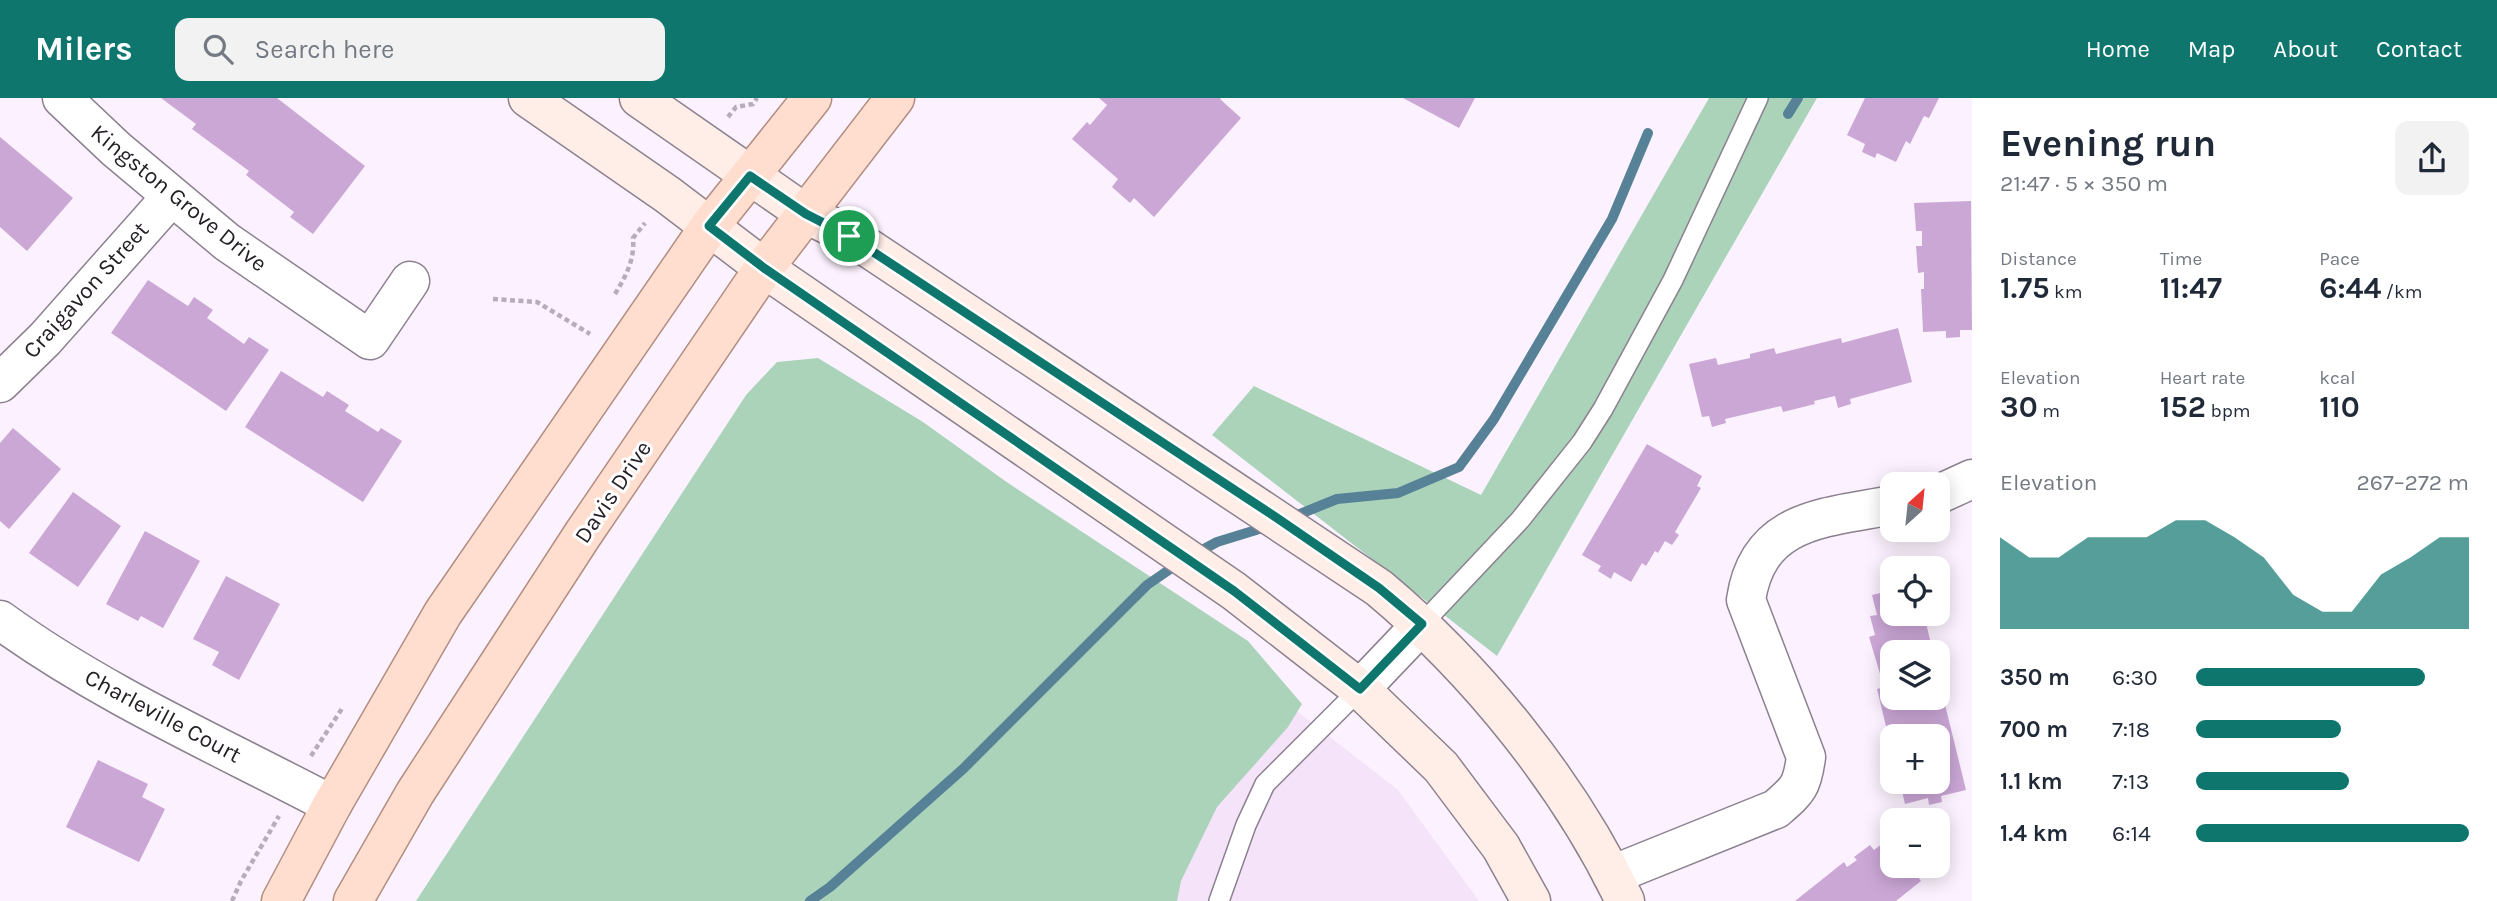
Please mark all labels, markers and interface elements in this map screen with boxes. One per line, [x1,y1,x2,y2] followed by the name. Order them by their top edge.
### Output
[175,18,665,81] search box
[35,30,133,68] text: Milers
[199,30,237,68] icon: search
[255,34,394,65] text: Search here
[2086,35,2150,63] text: Home
[2188,35,2235,63] text: Map
[2273,35,2338,63] text: About
[2376,35,2462,63] text: Contact
[86,119,272,277] street label: Kingston Grove Drive
[2000,121,2216,166] text: Evening run
[2395,121,2469,195] button: share
[2000,170,2168,197] text: 21:47 · 5 × 350 m
[819,206,879,266] pin
[18,216,155,364] street label: Craigavon Street
[830,217,868,255] icon: arrive
[2000,248,2077,270] text: Distance
[2160,248,2202,270] text: Time
[2319,248,2360,270] text: Pace
[2000,270,2050,306] text: 1.75
[2160,270,2222,306] text: 11:47
[2319,270,2381,306] text: 6:44
[2050,281,2083,303] text: km
[2381,281,2423,303] text: /km
[2000,367,2080,389] text: Elevation
[2160,367,2245,389] text: Heart rate
[2319,367,2356,389] text: kcal
[2000,389,2038,425] text: 30
[2160,389,2206,425] text: 152
[2319,389,2360,425] text: 110
[2038,400,2060,422] text: m
[2206,400,2251,422] text: bpm
[569,436,657,548] street label: Davis Drive
[2000,469,2097,496] text: Elevation
[2356,469,2469,496] text: 267–272 m
[1880,472,1950,542] north arrow
[1880,472,1950,878] map controls
[1880,556,1950,626] button: locate
[1880,640,1950,710] button: layers
[80,663,246,769] street label: Charleville Court
[2000,664,2070,691] text: 350 m
[2112,664,2158,691] text: 6:30
[2000,716,2068,743] text: 700 m
[2112,716,2150,743] text: 7:18
[1880,724,1950,794] button: +
[2000,768,2063,795] text: 1.1 km
[2112,768,2149,795] text: 7:13
[1880,808,1950,878] button: −
[2000,820,2068,847] text: 1.4 km
[2112,820,2151,847] text: 6:14

